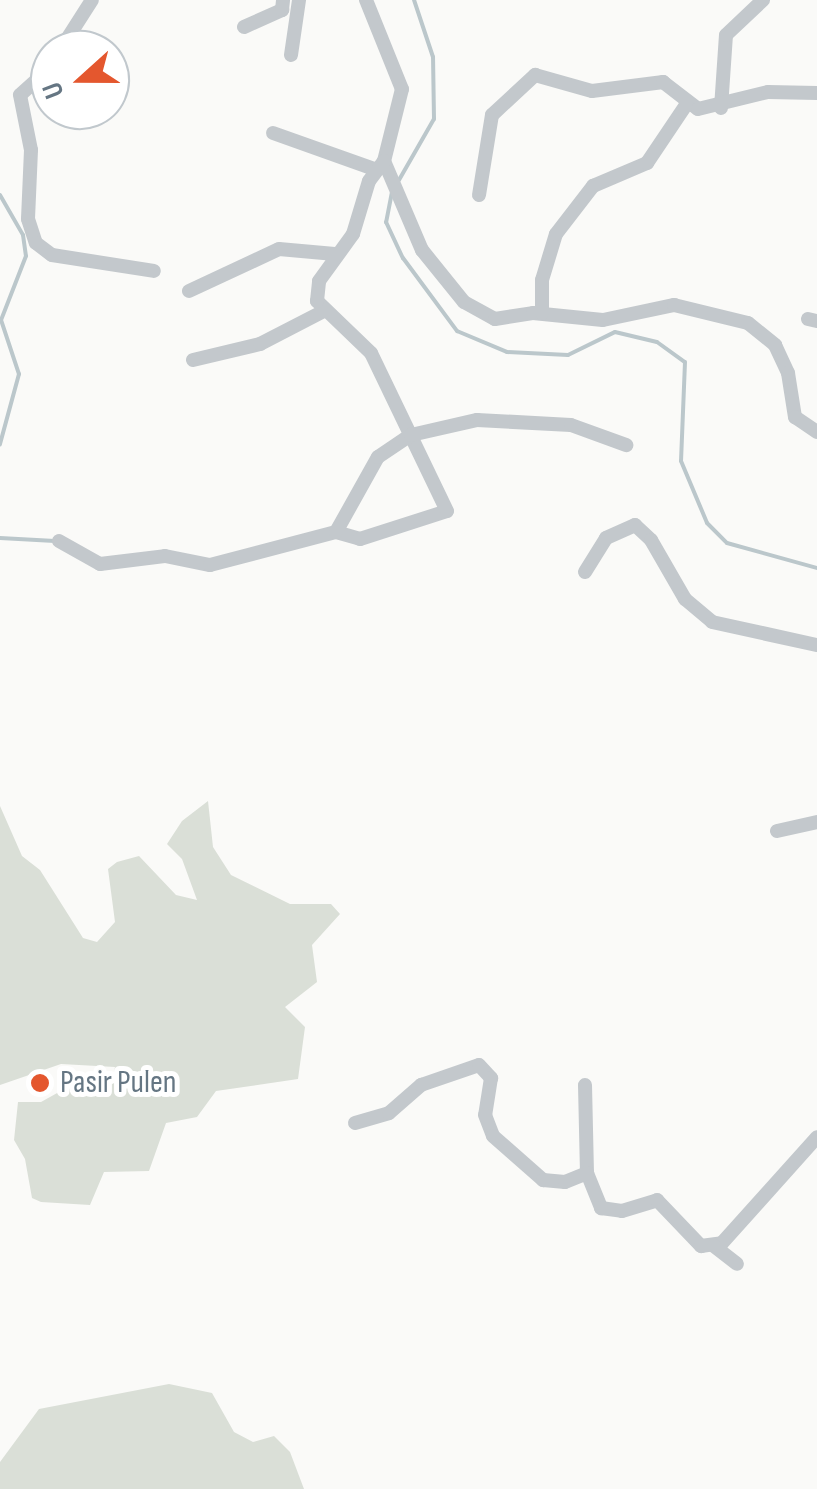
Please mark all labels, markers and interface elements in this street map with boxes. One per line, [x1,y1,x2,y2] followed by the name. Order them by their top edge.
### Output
[30,30,130,130] north arrow
[35,77,71,103] text: U
[60,1064,177,1102] place label: Pasir Pulen
[29,1072,51,1094] marker: Pasir Pulen

